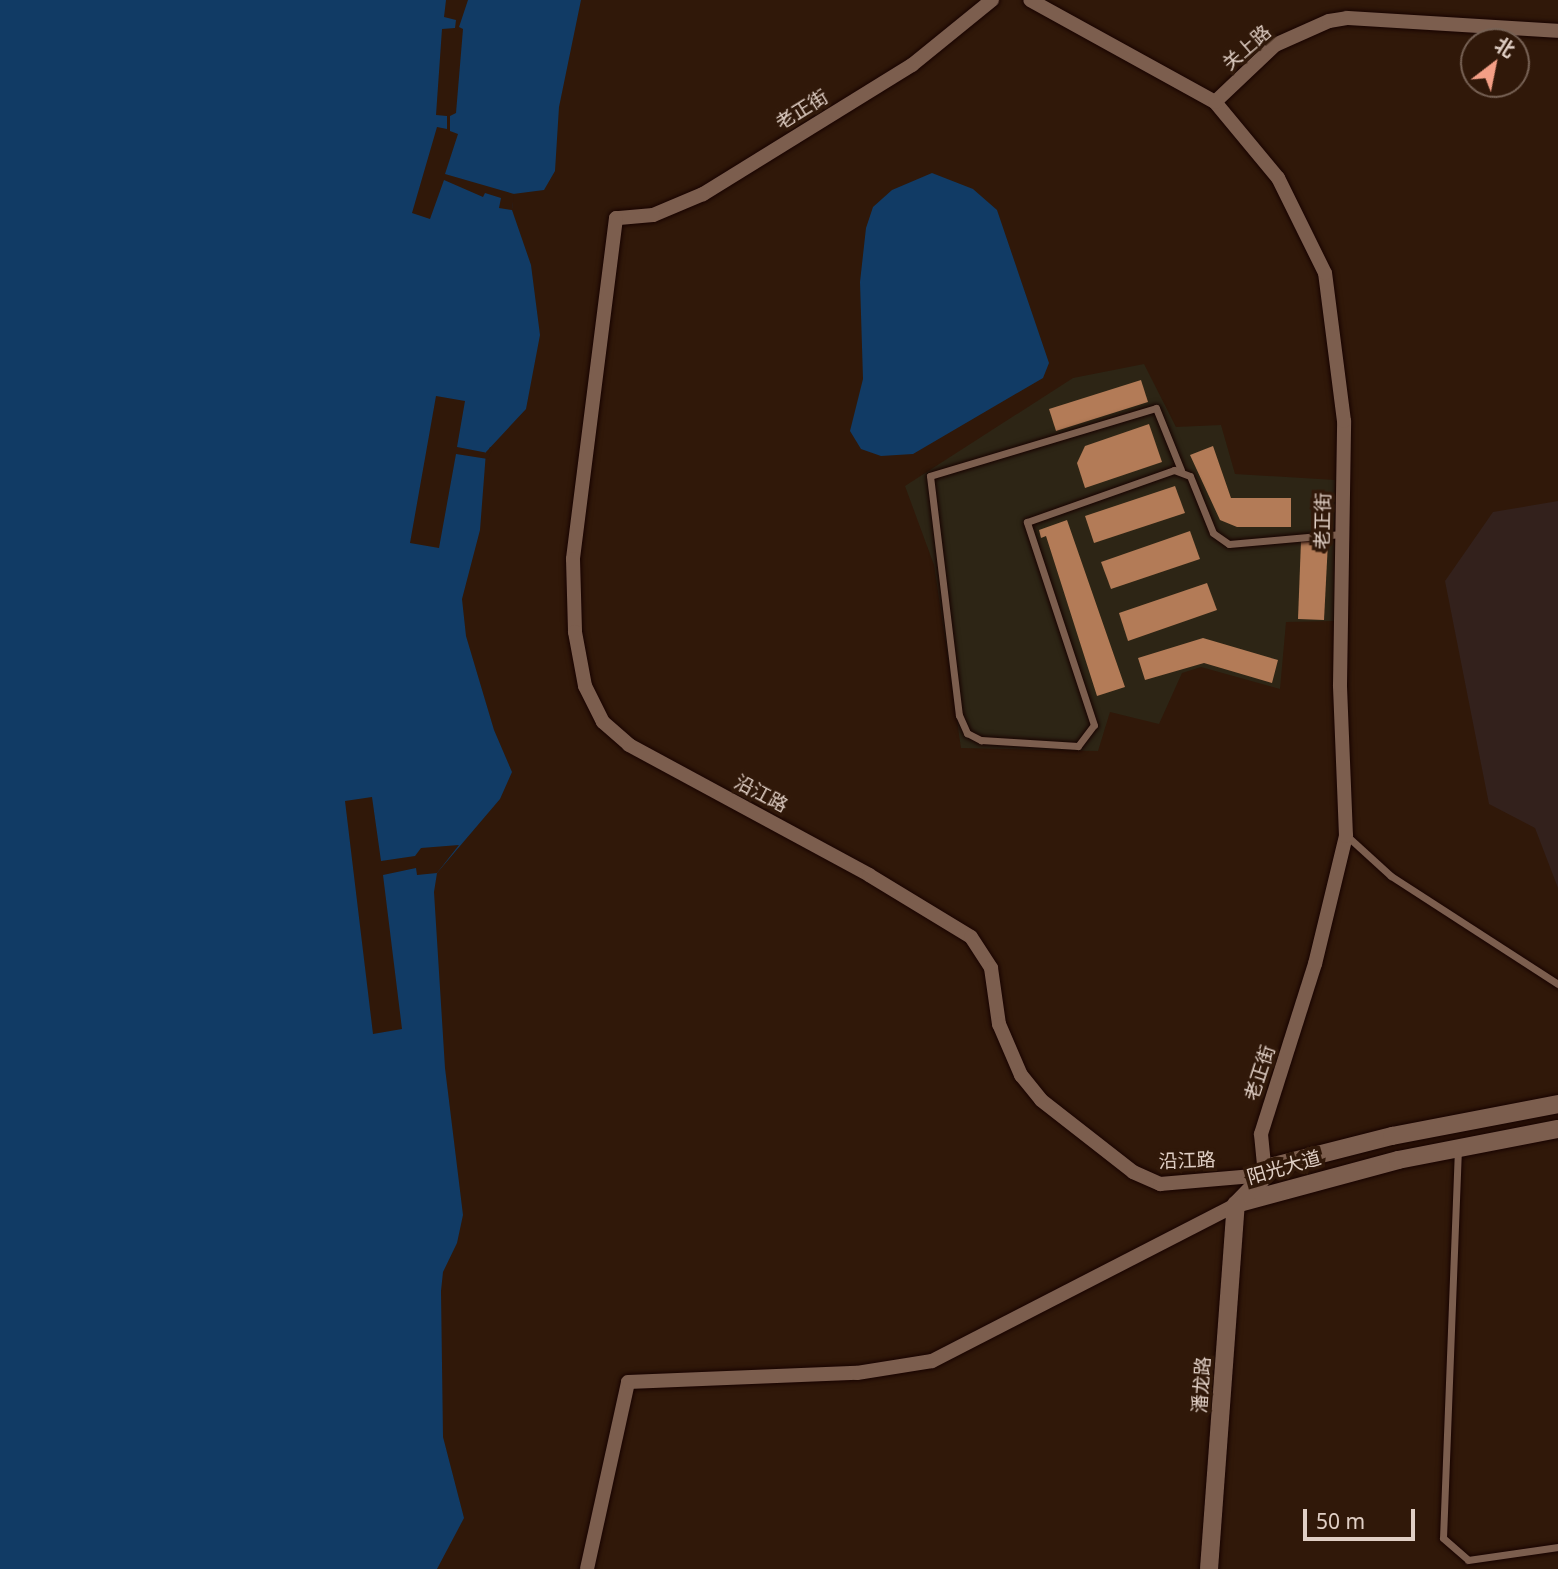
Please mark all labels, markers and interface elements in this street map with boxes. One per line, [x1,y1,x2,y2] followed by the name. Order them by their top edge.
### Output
[1218,21,1276,75] street label: 关上路
[1460,28,1530,98] north arrow
[1490,31,1520,63] text: 北
[772,85,832,135] street label: 老正街
[1311,492,1335,550] street label: 老正街
[730,771,792,817] street label: 沿江路
[1240,1042,1280,1104] street label: 老正街
[1244,1147,1324,1189] street label: 阳光大道
[1158,1149,1216,1173] street label: 沿江路
[1189,1356,1215,1414] street label: 潘龙路
[1306,1496,1418,1540] scale bar
[1316,1507,1365,1535] text: 50 m

